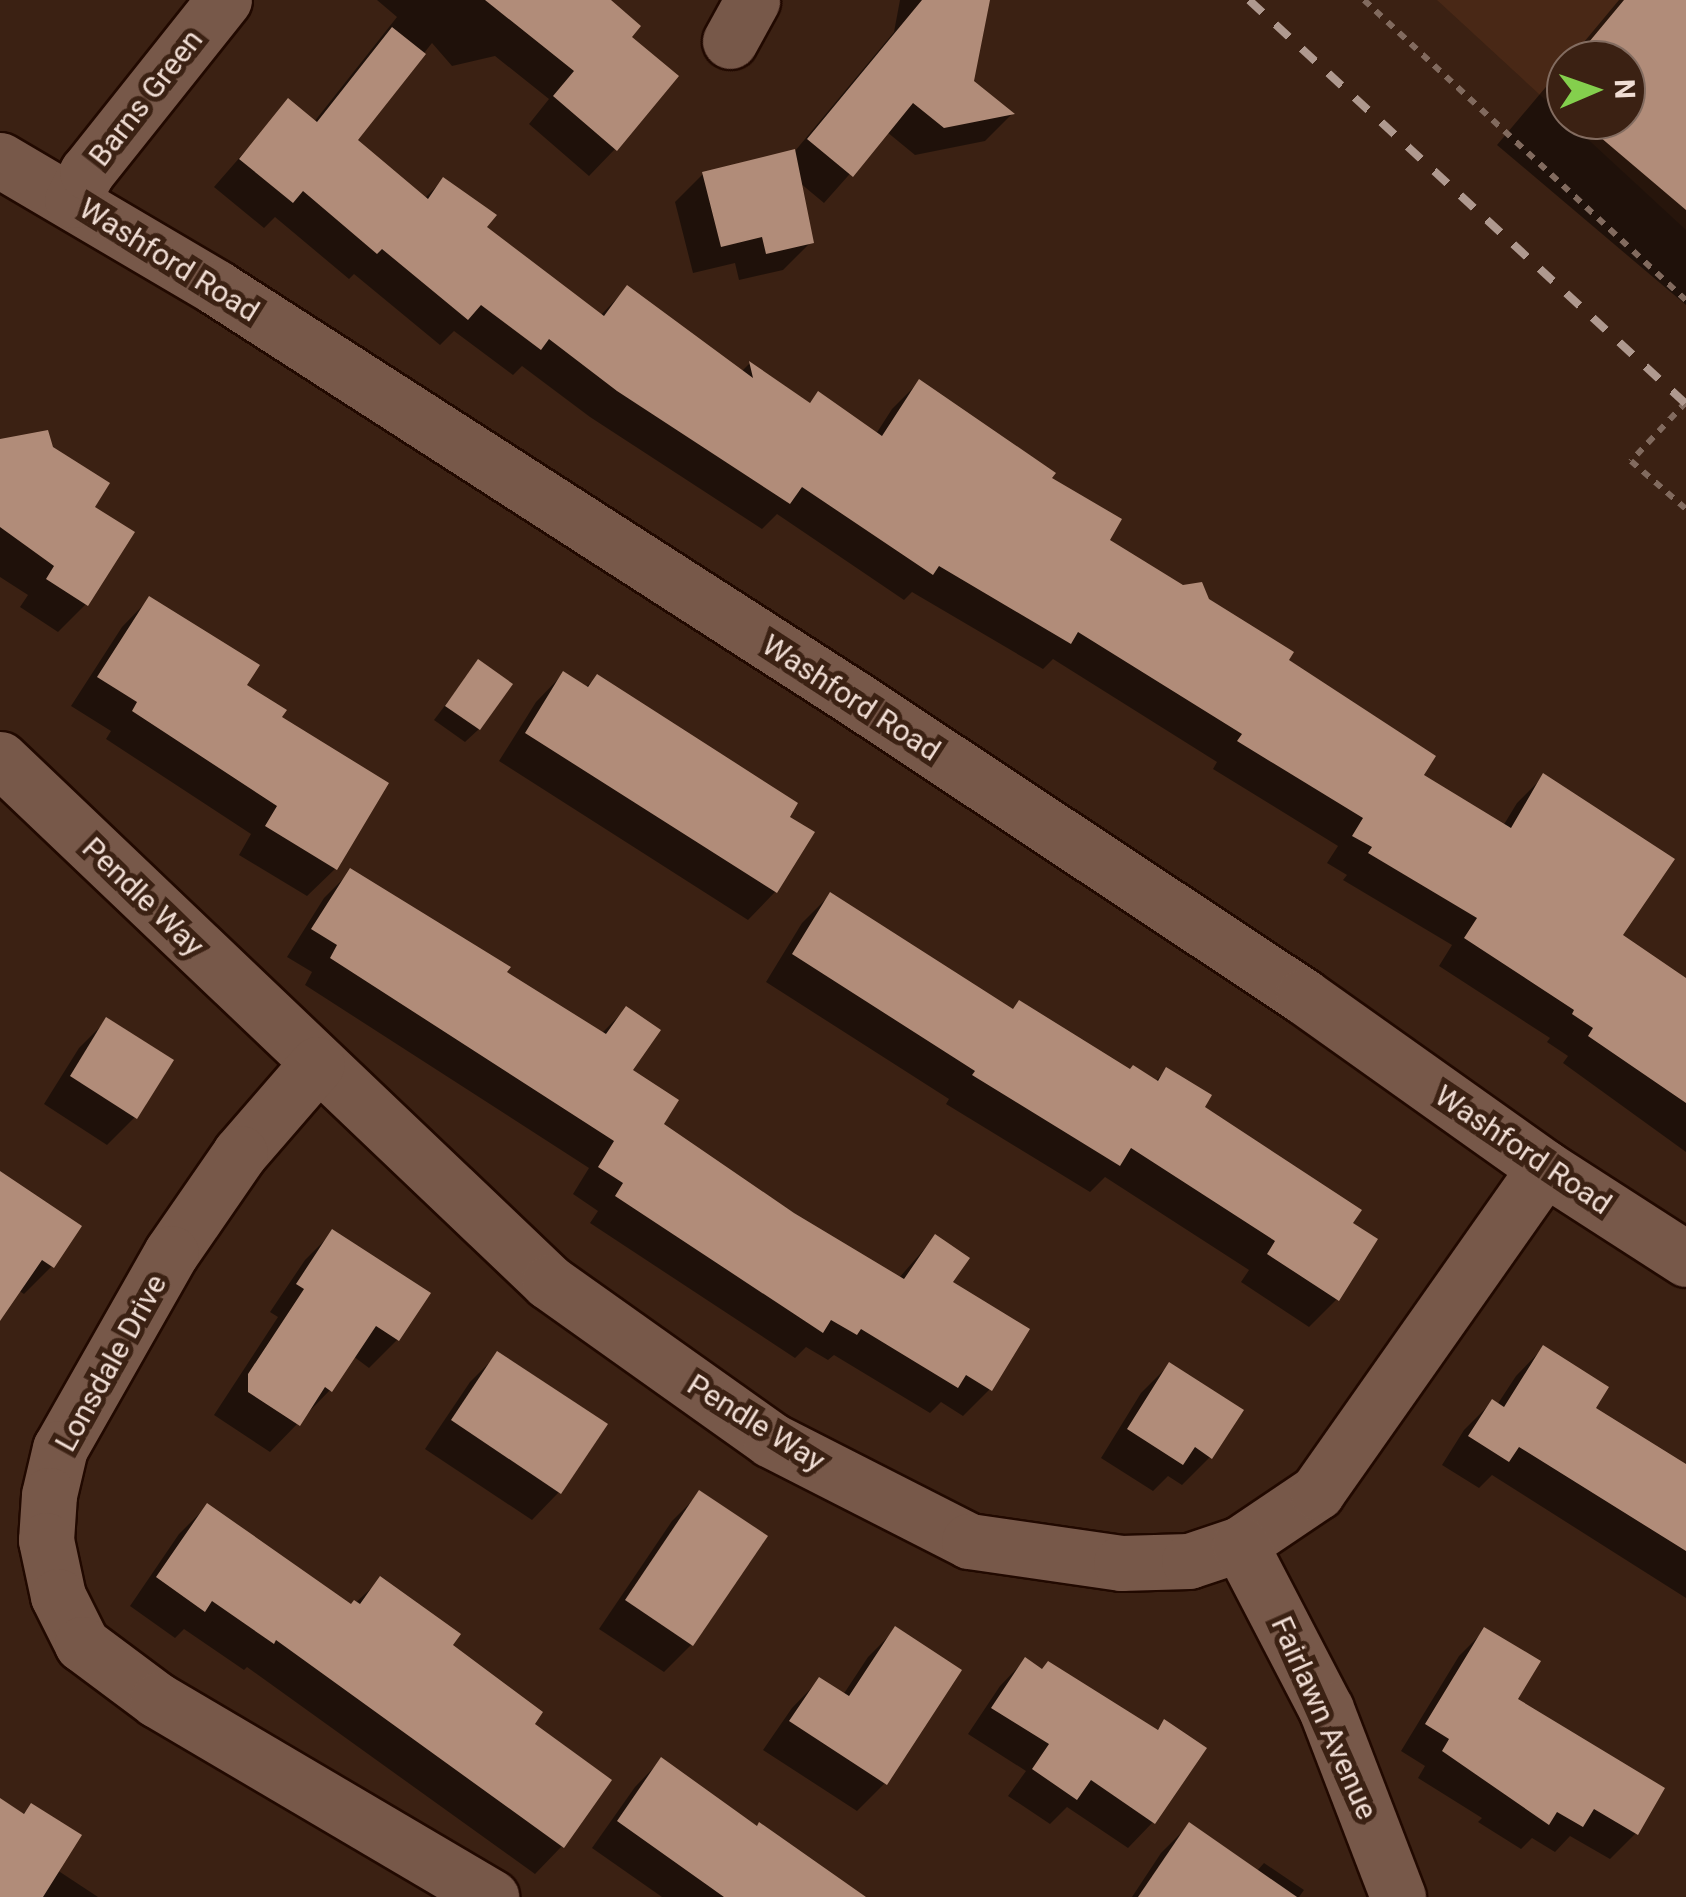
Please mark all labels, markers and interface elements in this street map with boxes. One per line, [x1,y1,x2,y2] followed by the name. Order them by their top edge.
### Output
[82,23,210,173] street label: Barns Green
[1546,40,1646,140] north arrow
[1608,79,1641,99] text: N
[73,190,265,330] street label: Washford Road
[755,627,947,769] street label: Washford Road
[75,830,211,964] street label: Pendle Way
[1428,1078,1618,1222] street label: Washford Road
[48,1268,174,1458] street label: Lonsdale Drive
[681,1367,831,1479] street label: Pendle Way
[1263,1611,1385,1825] street label: Fairlawn Avenue

